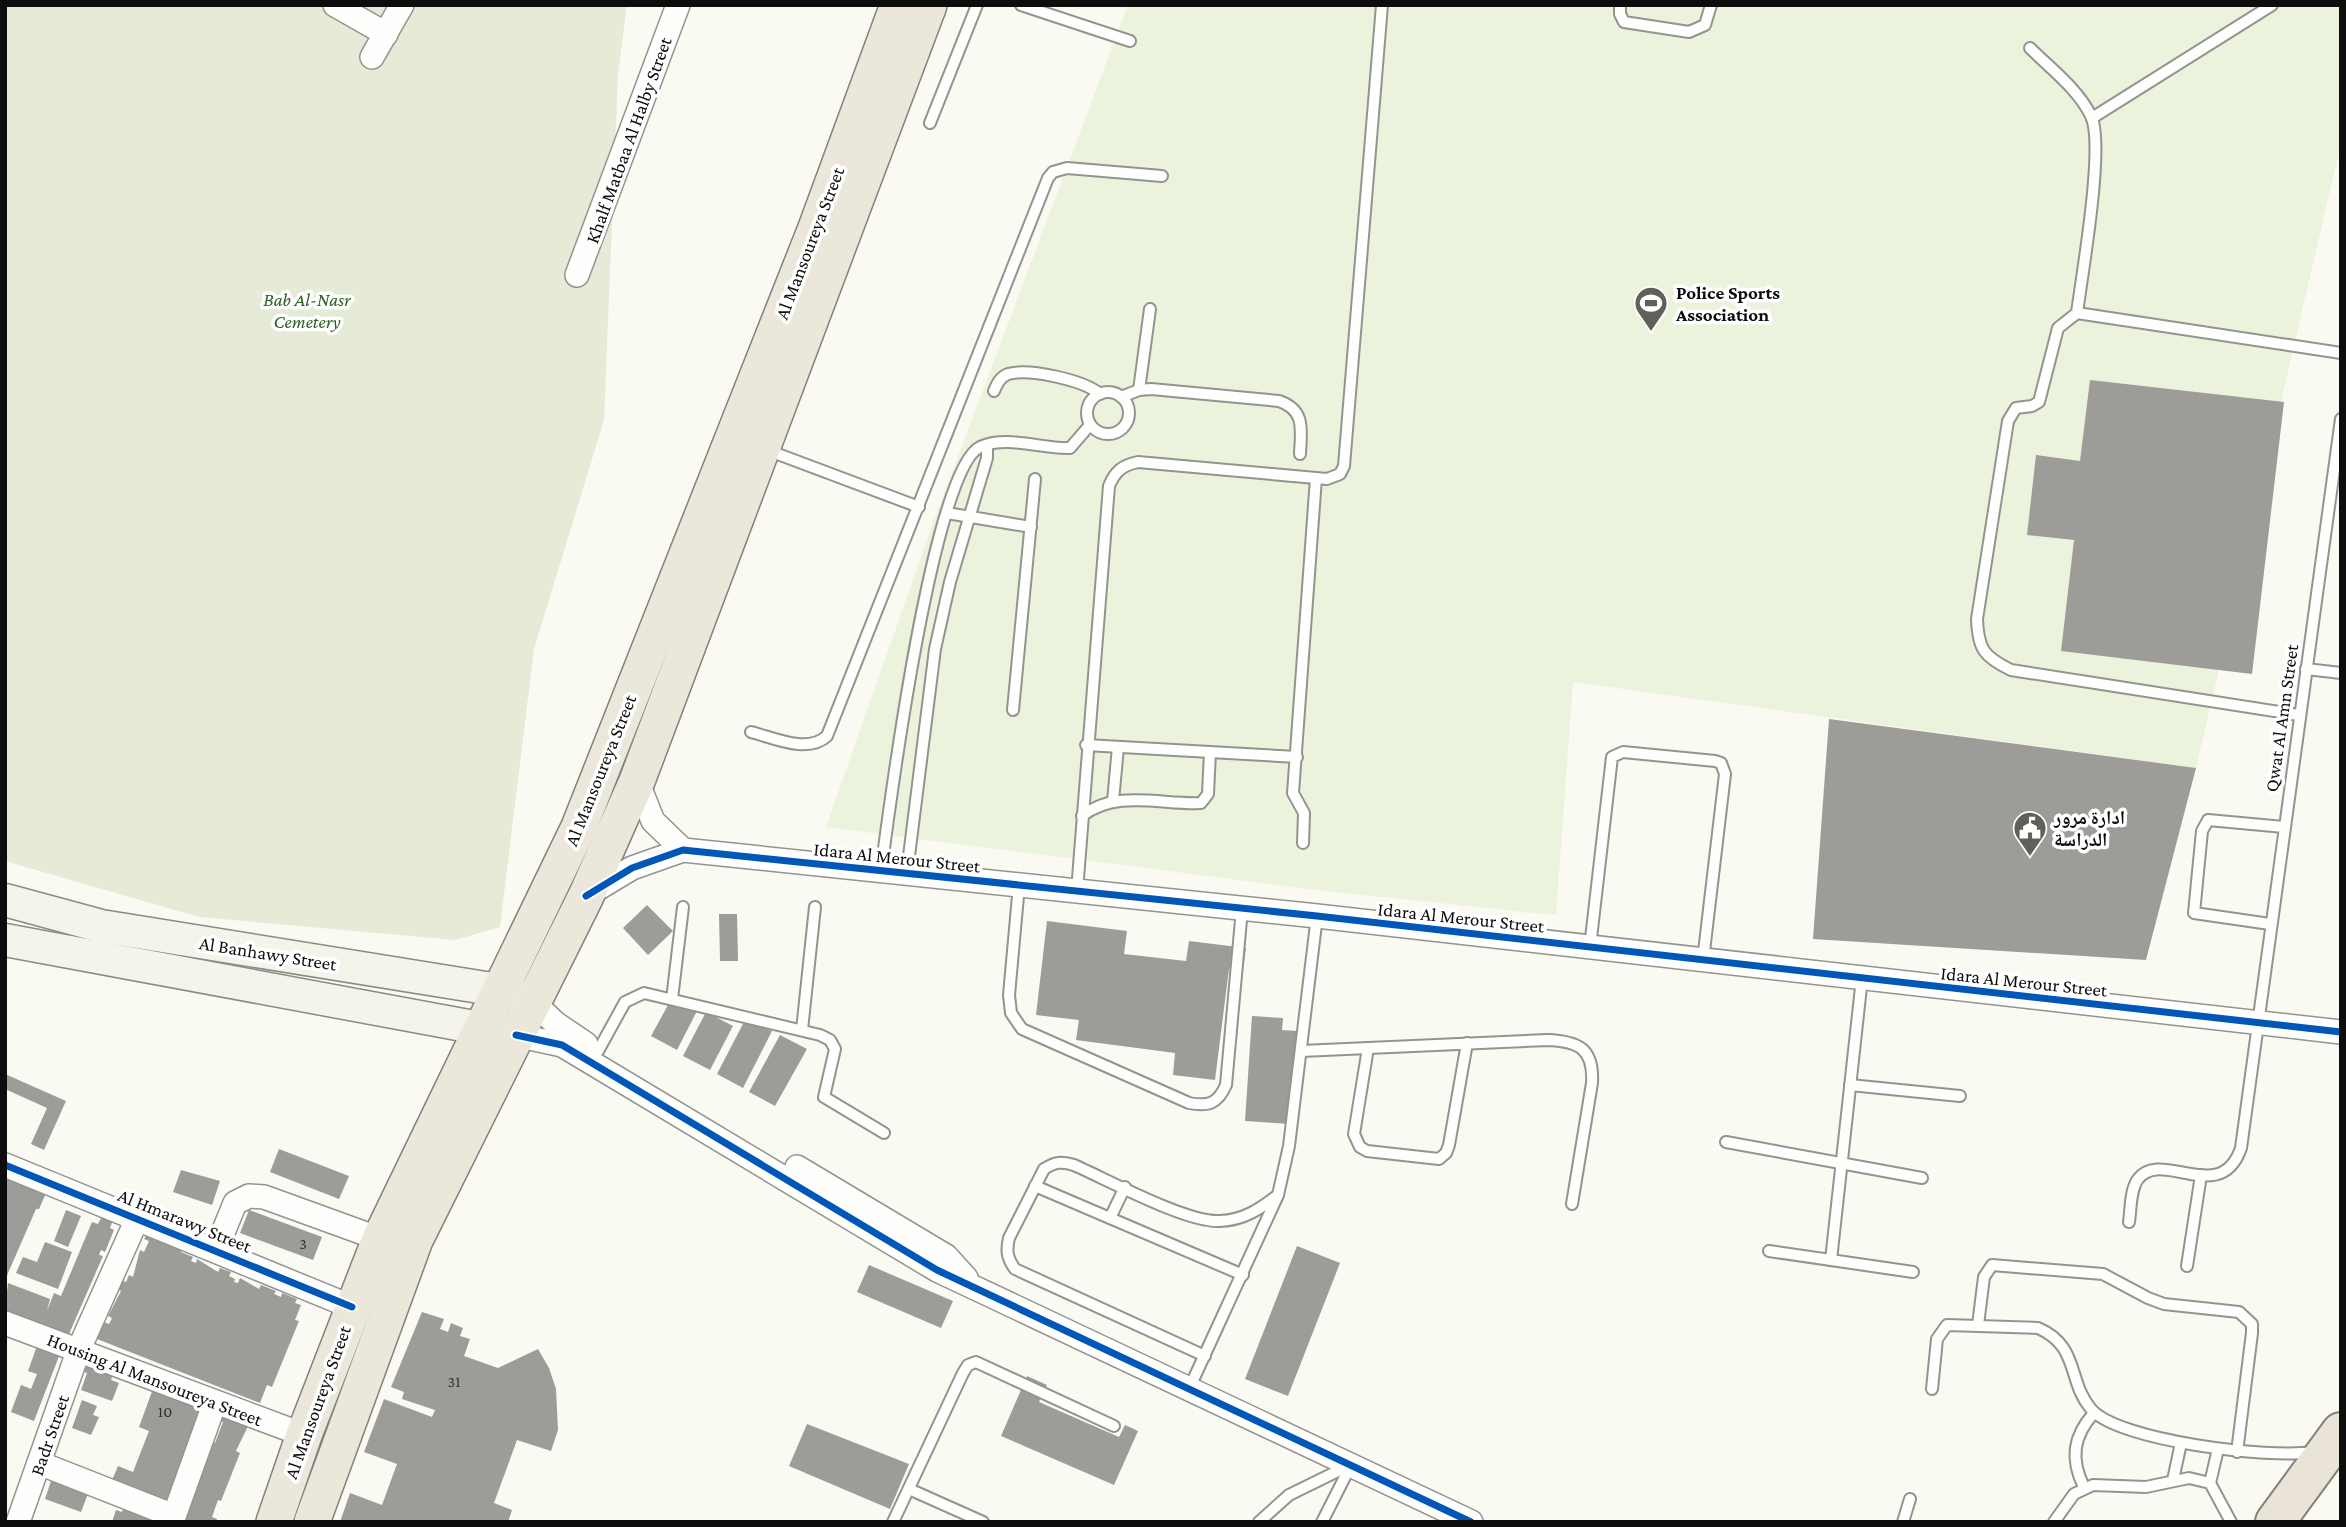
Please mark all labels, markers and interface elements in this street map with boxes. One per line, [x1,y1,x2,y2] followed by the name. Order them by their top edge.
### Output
[581,33,676,246] street label: Khalf Matbaa Al Halby Street
[771,163,848,322] street label: Al Mansoureya Street
[1675,282,1780,325] place label: Police Sports Association
[1632,284,1670,333] sports icon: Police Sports Association
[263,289,352,332] park label: Bab Al-Nasr Cemetery
[2261,642,2302,793] street label: Qwat Al Amn Street
[561,691,641,849] street label: Al Mansoureya Street
[2053,807,2125,850] place label: ادارة مرور الدراسة
[2011,809,2049,858] public building icon: ادارة مرور الدراسة
[813,838,982,877] street label: Idara Al Merour Street
[1377,898,1546,937] street label: Idara Al Merour Street
[198,932,339,975] street label: Al Banhawy Street
[1940,962,2109,1001] street label: Idara Al Merour Street
[115,1184,255,1257] street label: Al Hmarawy Street
[299,1235,307,1252] house number: 3
[280,1322,355,1482] street label: Al Mansoureya Street
[44,1329,266,1430] street label: Housing Al Mansoureya Street
[448,1373,460,1390] house number: 31
[26,1391,73,1478] street label: Badr Street
[158,1403,172,1420] house number: 10

